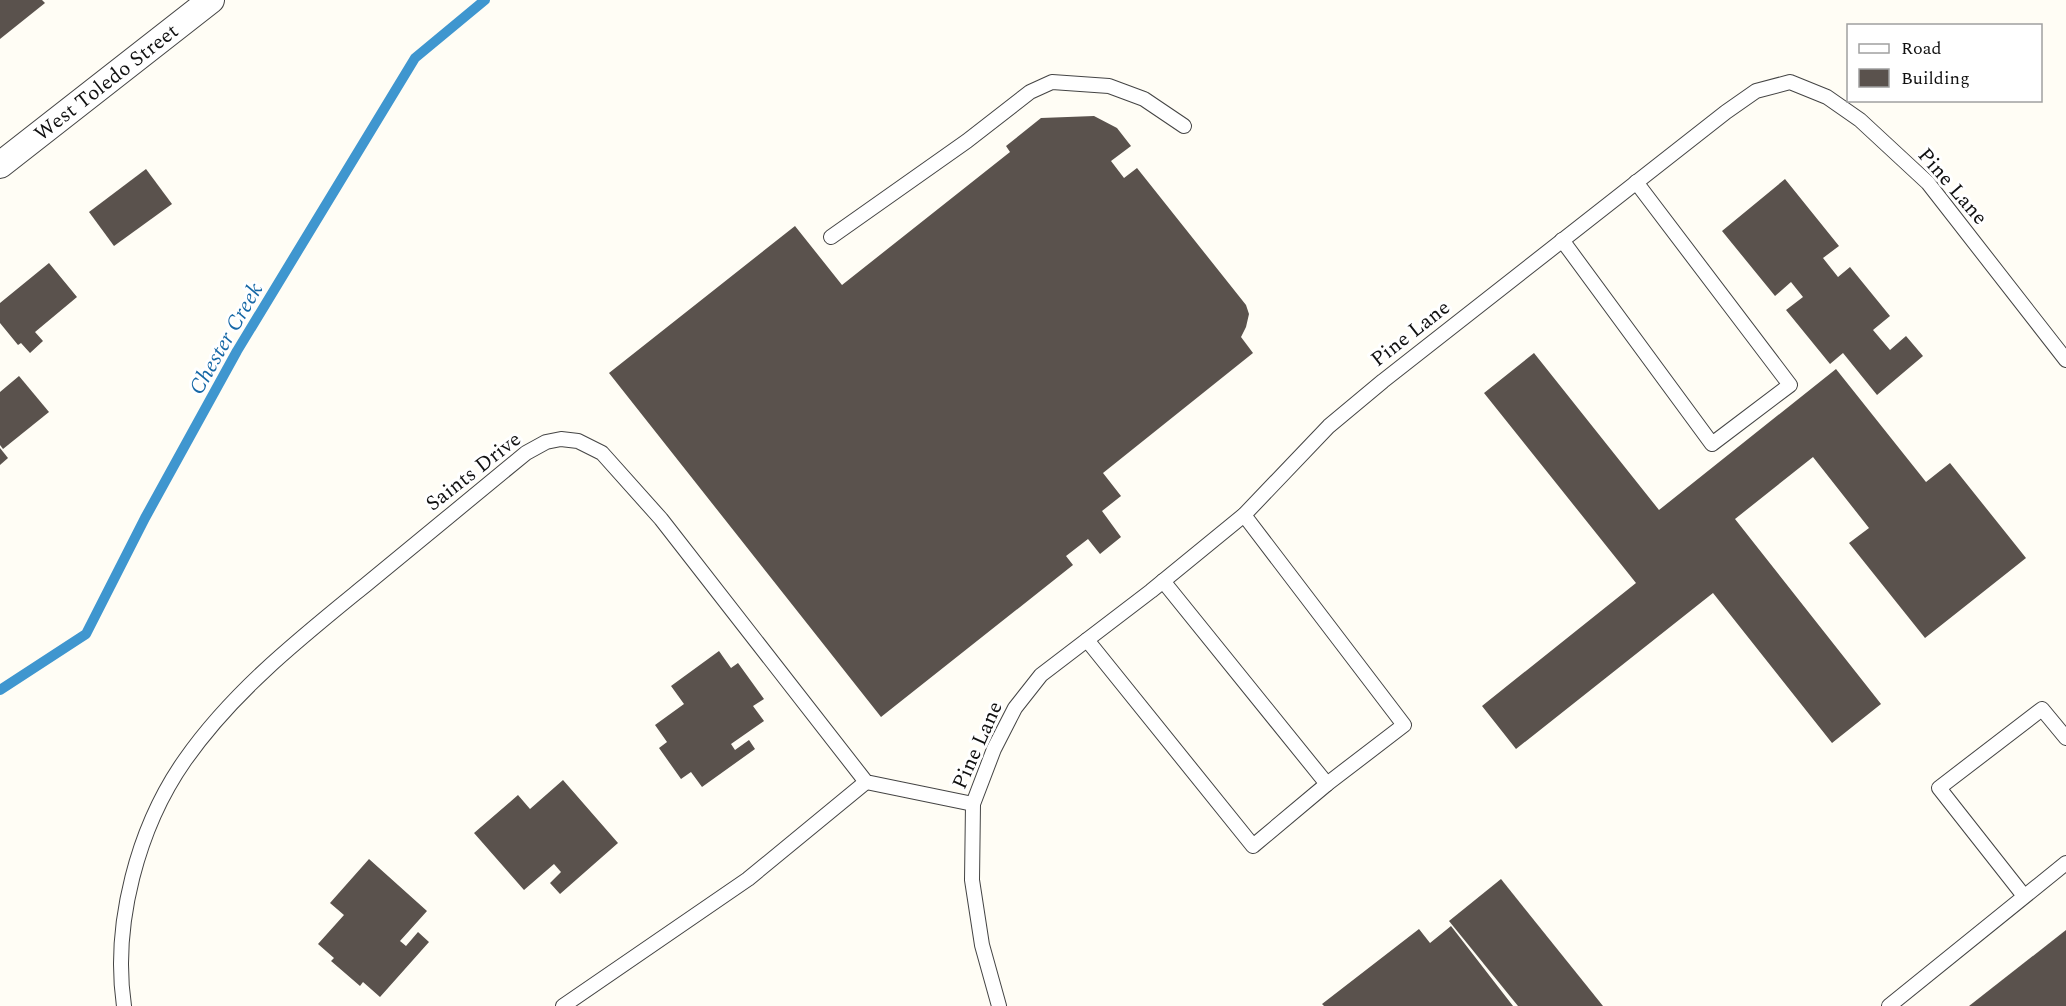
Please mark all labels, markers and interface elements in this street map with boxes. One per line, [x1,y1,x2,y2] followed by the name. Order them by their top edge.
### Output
[27,16,186,150] street label: West Toledo Street
[1847,24,2042,102] legend
[1901,35,1942,62] text: Road
[1901,65,1970,92] text: Building
[1909,141,1995,232] street label: Pine Lane
[181,277,272,401] water label: Chester Creek
[1364,292,1457,375] street label: Pine Lane
[419,424,528,519] street label: Saints Drive
[944,696,1012,795] street label: Pine Lane

